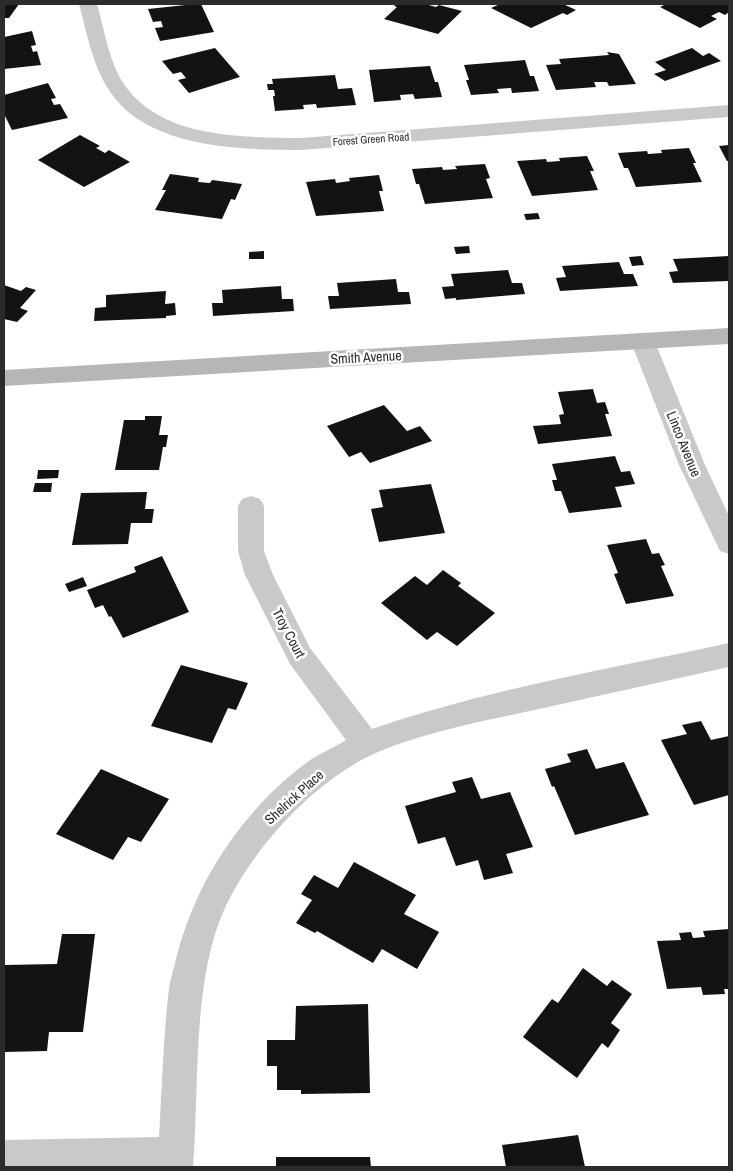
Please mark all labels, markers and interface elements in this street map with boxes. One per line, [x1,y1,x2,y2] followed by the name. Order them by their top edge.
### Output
[332,129,410,149] street label: Forest Green Road
[330,346,402,368] street label: Smith Avenue
[663,408,705,480] street label: Linco Avenue
[268,605,310,661] street label: Troy Court
[261,766,327,828] street label: Shelrick Place

